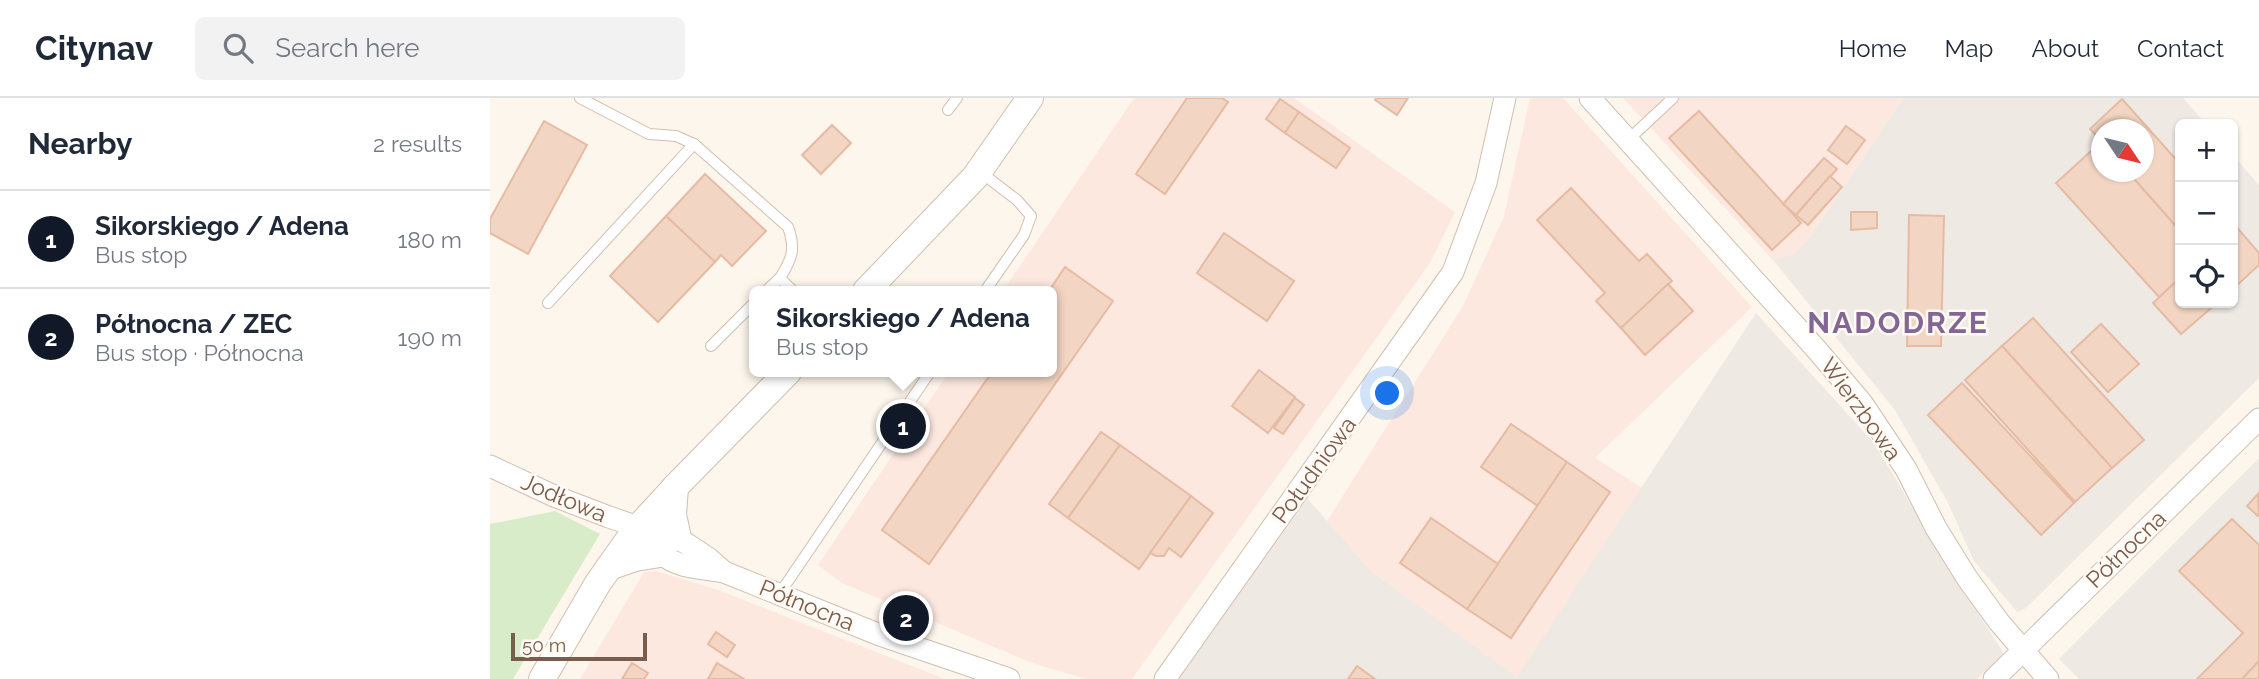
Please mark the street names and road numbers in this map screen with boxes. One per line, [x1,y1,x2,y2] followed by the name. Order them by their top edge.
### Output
[1815,352,1908,465] street label: Wierzbowa
[1266,411,1361,528] street label: Południowa
[518,468,611,528] street label: Jodłowa
[2080,504,2171,593] street label: Północna
[756,573,859,636] street label: Północna

